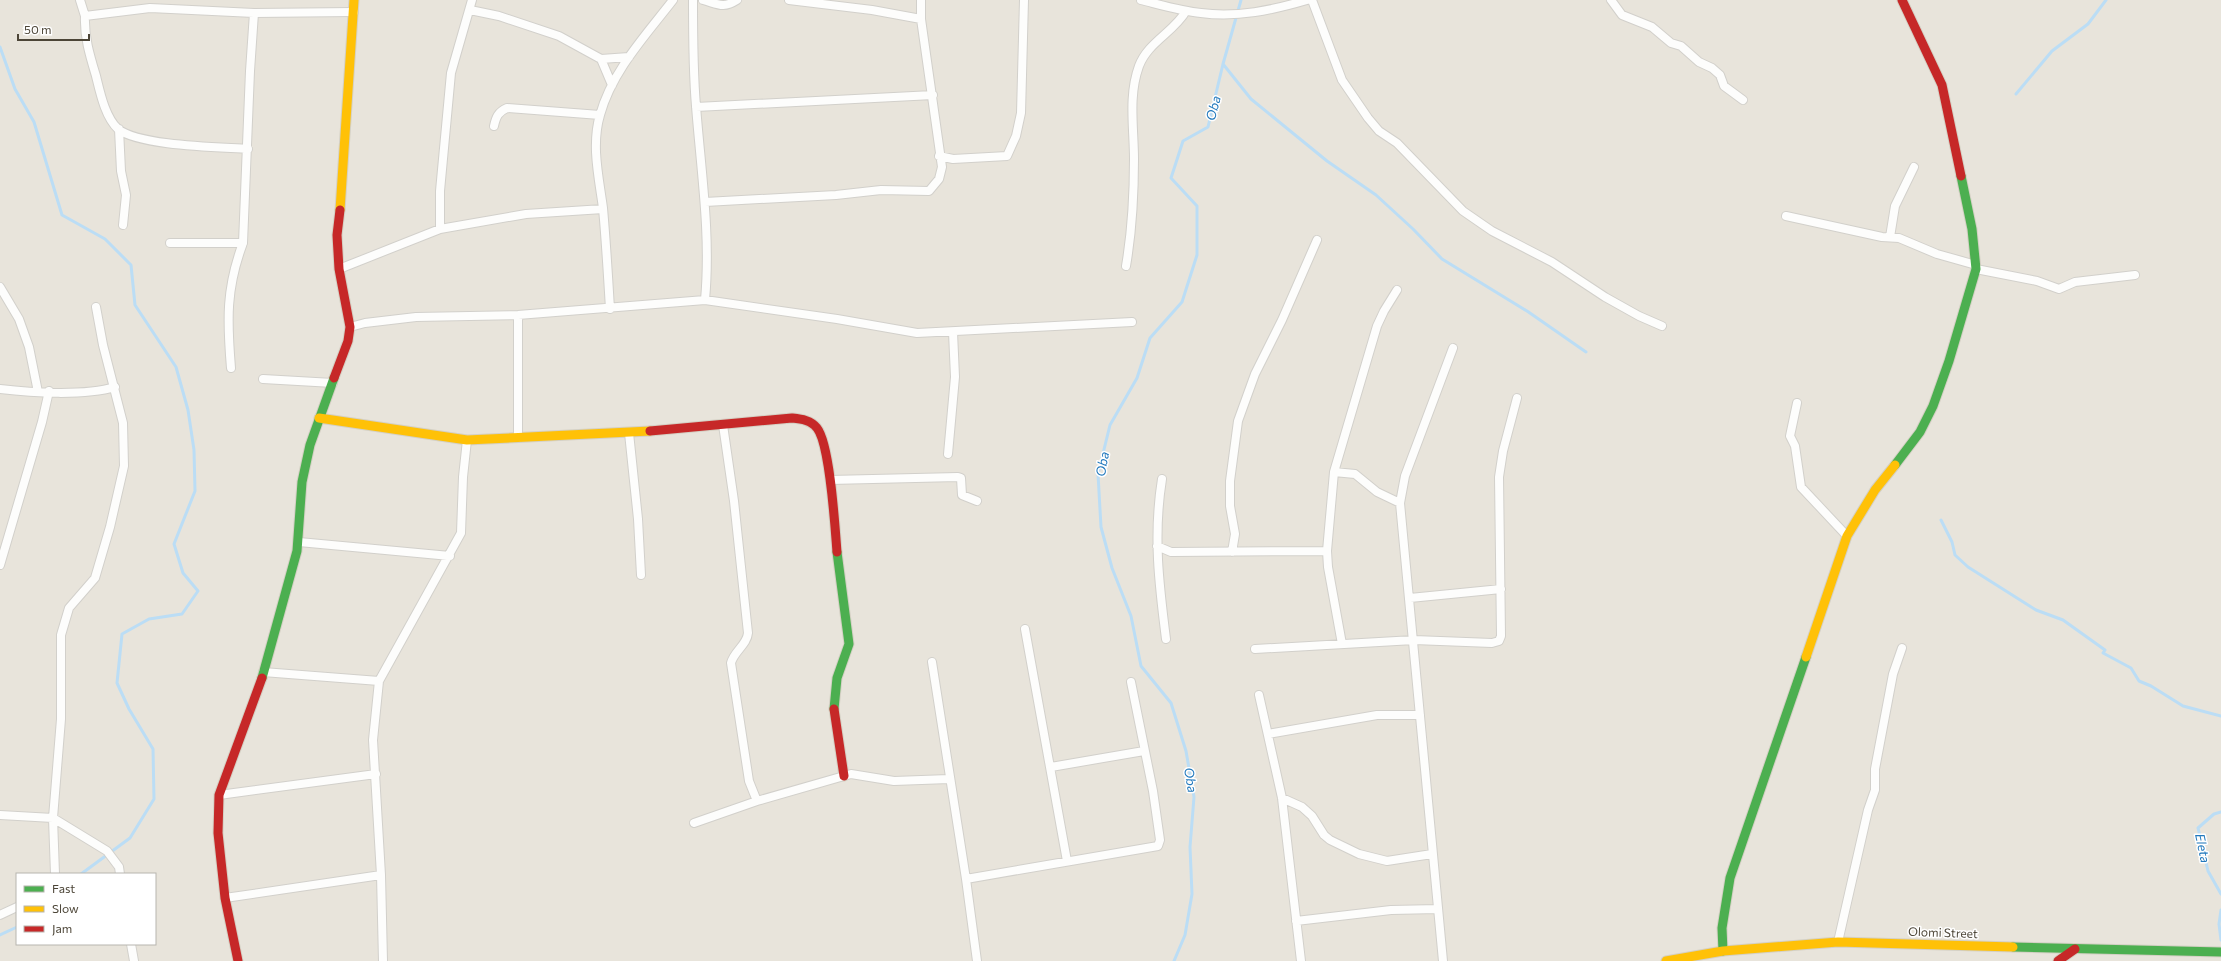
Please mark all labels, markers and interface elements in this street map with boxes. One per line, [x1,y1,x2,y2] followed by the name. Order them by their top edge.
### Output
[18,16,89,42] scale bar
[24,22,52,36] text: 50 m
[1202,94,1224,122] water label: Oba
[1092,450,1112,478] water label: Oba
[1181,766,1201,794] water label: Oba
[2192,832,2214,864] water label: Eleta
[16,873,156,945] legend
[52,881,75,895] text: Fast
[52,901,79,915] text: Slow
[52,921,72,936] text: Jam
[1908,924,1978,940] street label: Olomi Street

